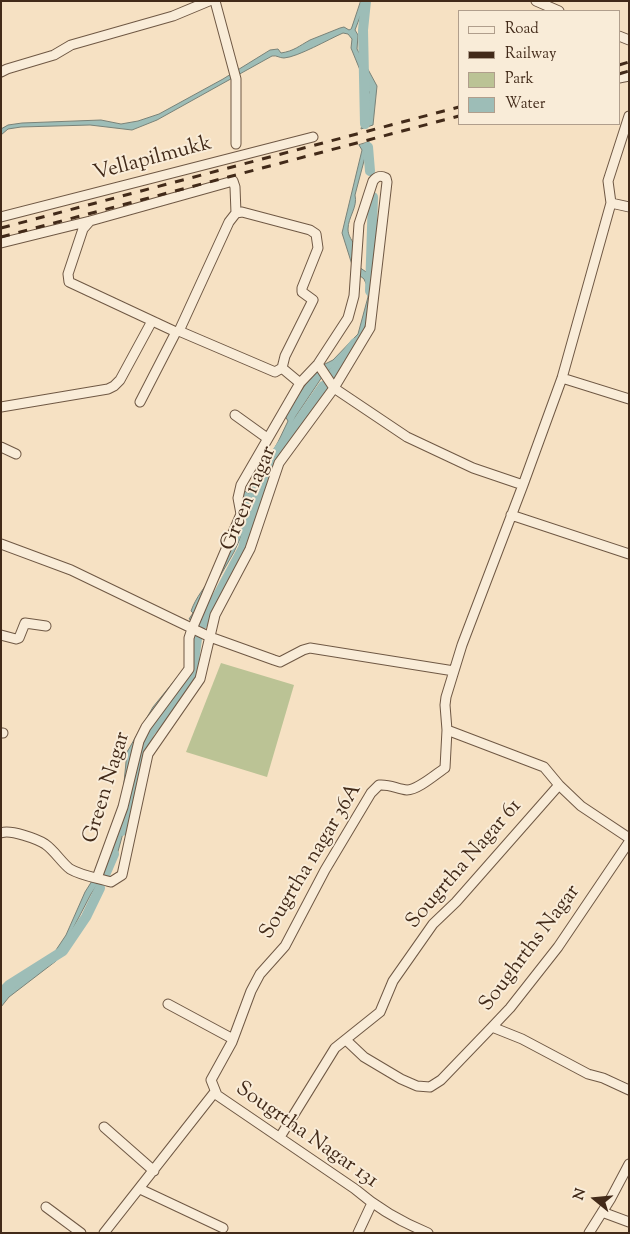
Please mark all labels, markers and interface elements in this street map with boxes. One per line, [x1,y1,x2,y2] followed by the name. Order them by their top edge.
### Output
[458,10,620,125] legend
[505,19,539,40] text: Road
[505,44,556,65] text: Railway
[505,69,534,90] text: Park
[505,94,545,115] text: Water
[91,132,215,188] street label: Vellapilmukk
[217,443,283,555] street label: Green nagar
[79,729,137,847] street label: Green Nagar
[256,780,368,944] street label: Sougrtha nagar 36A
[402,795,528,935] street label: Sougrtha Nagar 61
[475,881,587,1017] street label: Soughrths Nagar
[230,1077,382,1195] street label: Sougrtha Nagar 131
[570,1174,620,1224] north arrow
[569,1186,592,1203] text: N

